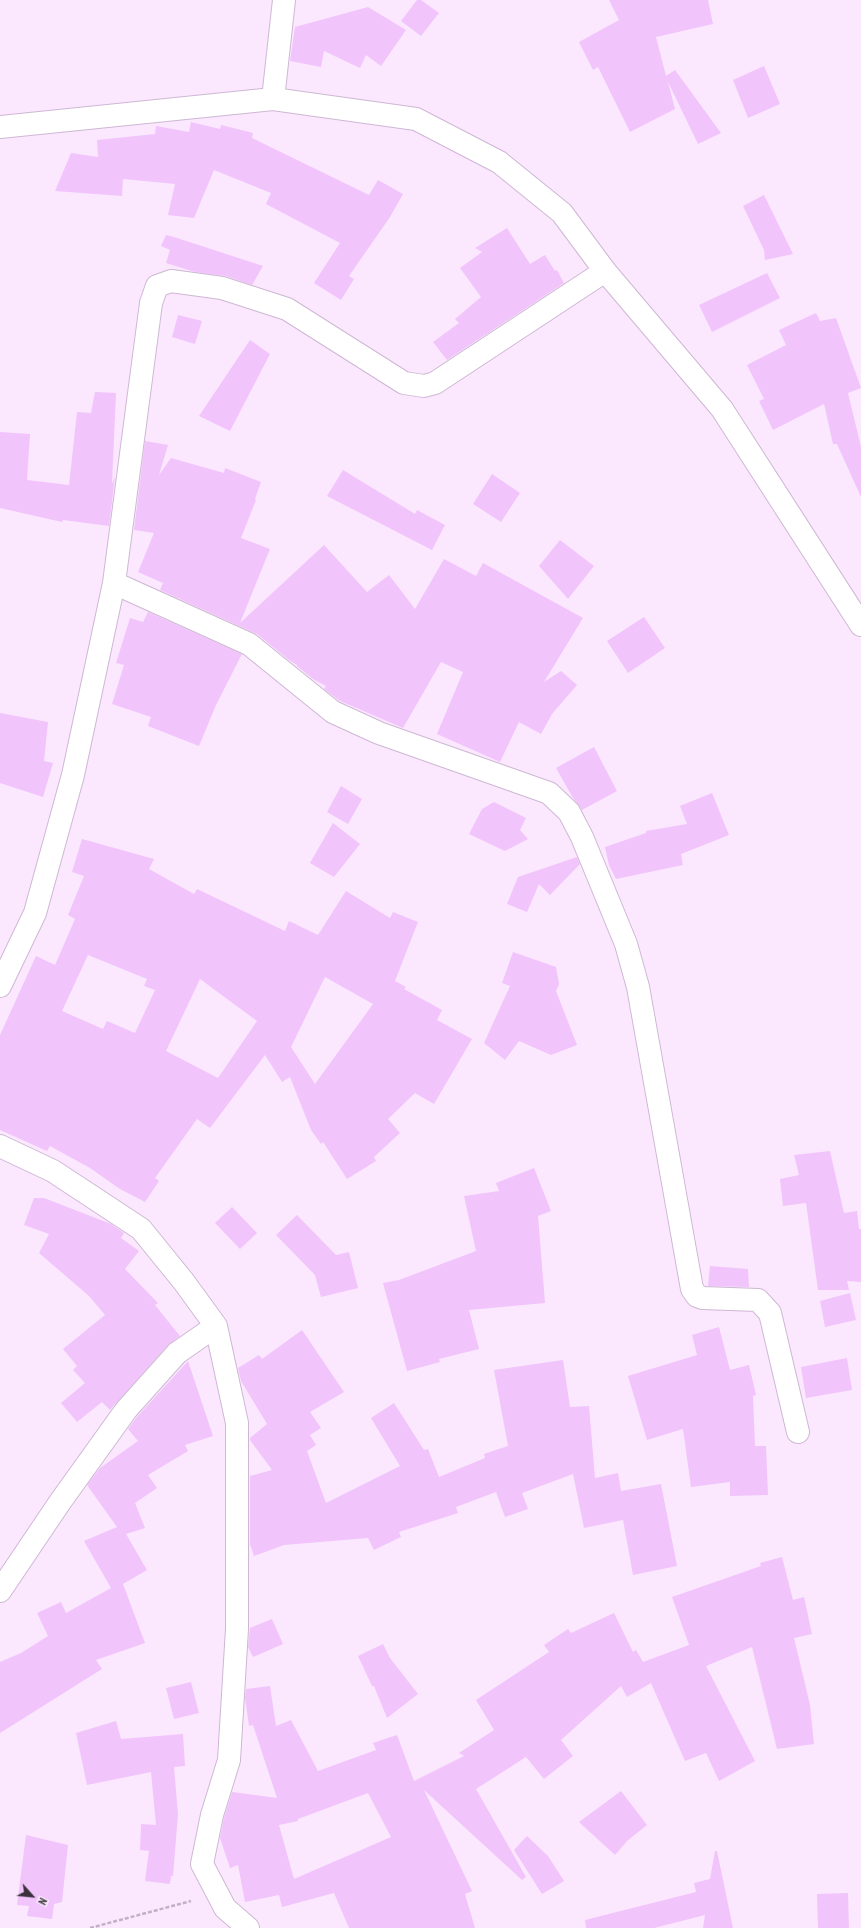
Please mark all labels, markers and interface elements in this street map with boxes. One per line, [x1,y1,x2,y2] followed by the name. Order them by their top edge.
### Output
[12,1876,52,1916] north arrow
[35,1896,50,1907] text: N

